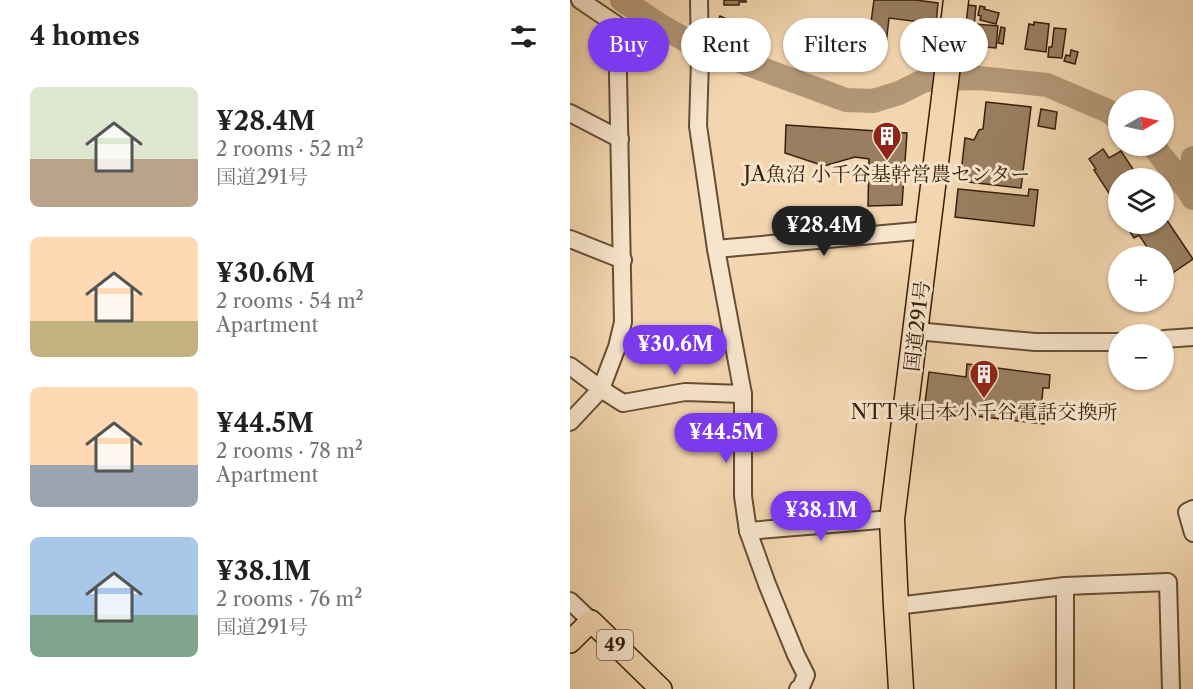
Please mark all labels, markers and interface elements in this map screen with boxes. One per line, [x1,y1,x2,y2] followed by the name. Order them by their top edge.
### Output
[588,18,669,72] chip: Buy
[681,18,771,72] chip: Rent
[783,18,888,72] chip: Filters
[900,18,988,72] chip: New
[30,20,140,52] text: 4 homes
[507,20,540,53] icon: filters
[1108,90,1174,156] north arrow
[1108,90,1174,390] map controls
[216,105,315,137] text: ¥28.4M
[78,111,150,183] icon: home
[871,120,903,162] building icon: JA魚沼 小千谷基幹営農センター
[216,137,364,161] text: 2 rooms · 52 m²
[741,162,1030,186] place label: JA魚沼 小千谷基幹営農センター
[216,165,308,189] text: 国道291号
[1108,168,1174,234] button: layers
[775,206,873,257] pin: ¥28.4M
[786,213,862,237] text: ¥28.4M
[1108,246,1174,312] button: +
[216,257,315,289] text: ¥30.6M
[78,261,150,333] icon: home
[900,279,934,373] street label: 国道291号
[216,289,364,313] text: 2 rooms · 54 m²
[216,313,319,337] text: Apartment
[1108,324,1174,390] button: −
[626,325,724,376] pin: ¥30.6M
[637,332,713,356] text: ¥30.6M
[968,358,1000,400] building icon: NTT東日本小千谷電話交換所
[851,400,1117,424] place label: NTT東日本小千谷電話交換所
[216,407,314,439] text: ¥44.5M
[78,411,150,483] icon: home
[677,413,775,464] pin: ¥44.5M
[688,420,764,444] text: ¥44.5M
[216,439,363,463] text: 2 rooms · 78 m²
[216,463,319,487] text: Apartment
[772,491,870,542] pin: ¥38.1M
[784,498,858,522] text: ¥38.1M
[216,555,311,587] text: ¥38.1M
[78,561,150,633] icon: home
[216,587,362,611] text: 2 rooms · 76 m²
[216,615,308,639] text: 国道291号
[597,630,633,660] road number: 49

